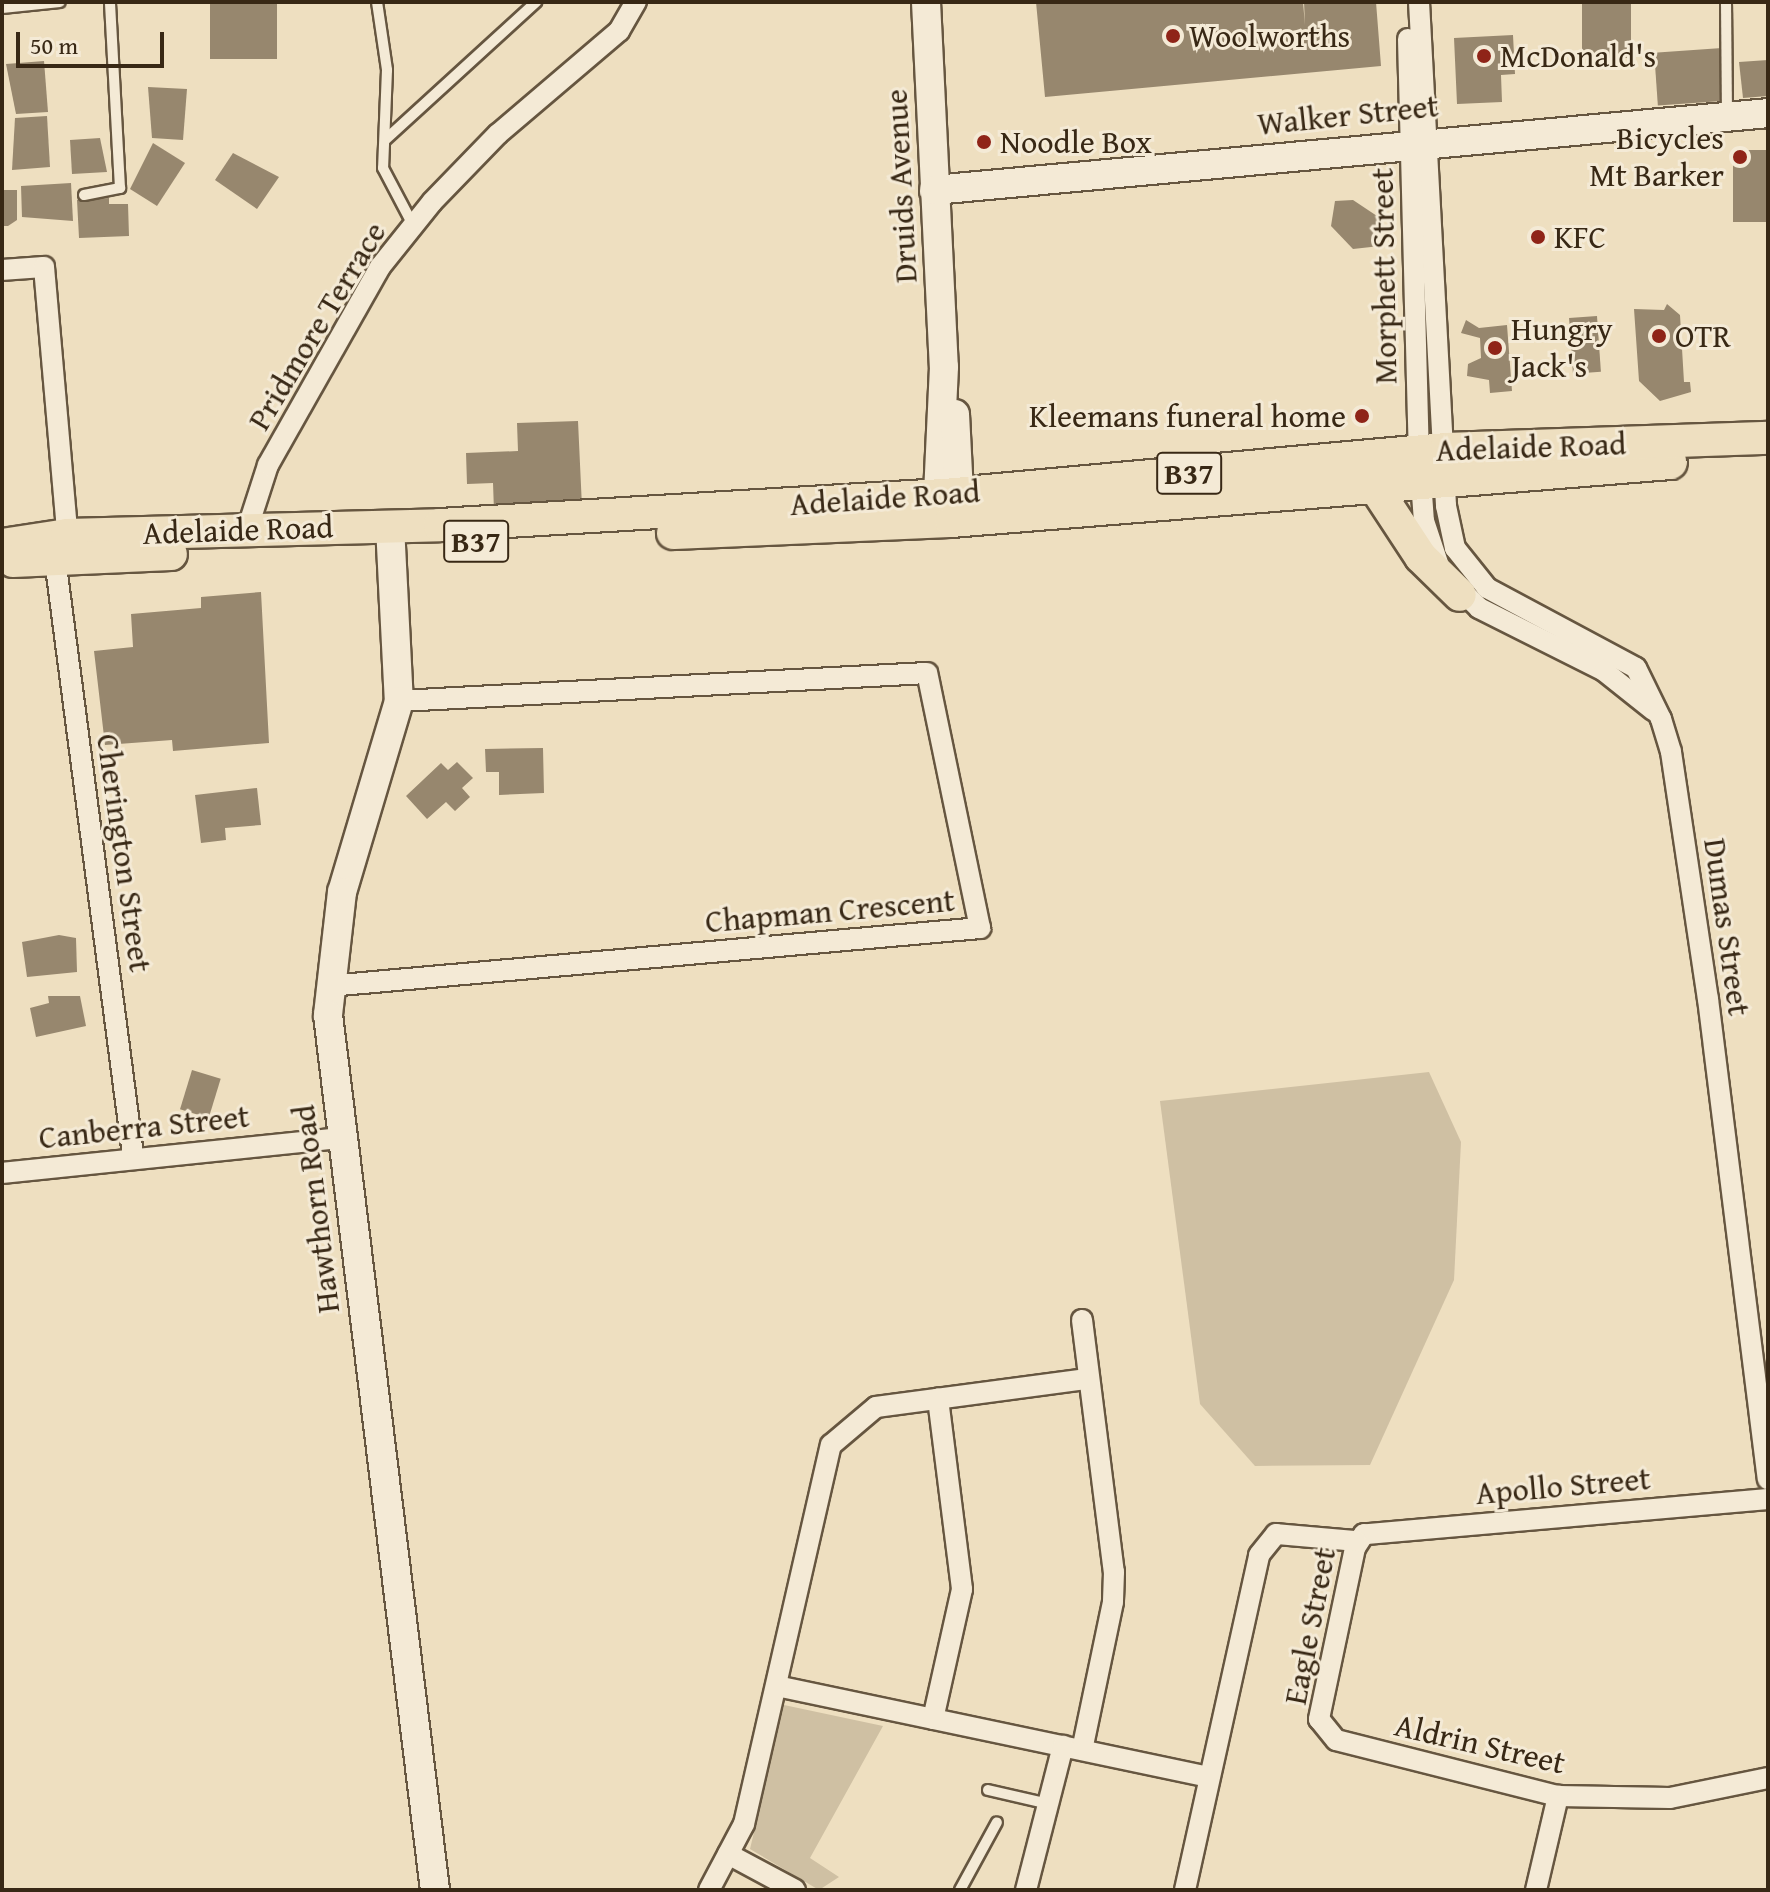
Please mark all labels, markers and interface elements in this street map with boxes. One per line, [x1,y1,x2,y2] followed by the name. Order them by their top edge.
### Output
[20,16,168,66] scale bar
[1189,17,1350,55] place label: Woolworths
[1164,27,1182,45] marker: Woolworths
[30,28,78,63] text: 50 m
[1500,37,1656,75] place label: McDonald's
[1475,47,1493,65] marker: McDonald's
[1256,86,1440,144] street label: Walker Street
[877,88,925,284] street label: Druids Avenue
[1589,120,1724,195] place label: Bicycles Mt Barker
[1000,123,1152,161] place label: Noodle Box
[975,133,993,151] marker: Noodle Box
[1731,148,1749,166] marker: Bicycles Mt Barker
[1363,167,1405,385] street label: Morphett Street
[240,215,394,437] street label: Pridmore Terrace
[1554,218,1606,256] place label: KFC
[1529,228,1547,246] marker: KFC
[1511,311,1613,386] place label: Hungry Jack's
[1675,317,1731,355] place label: OTR
[1650,327,1668,345] marker: OTR
[1486,339,1504,357] marker: Hungry Jack's
[1029,397,1346,435] place label: Kleemans funeral home
[1353,407,1371,425] marker: Kleemans funeral home
[1435,424,1627,470] street label: Adelaide Road
[1155,447,1223,499] road number: B37
[789,472,981,524] street label: Adelaide Road
[142,507,334,553] street label: Adelaide Road
[442,515,510,567] road number: B37
[88,731,160,975] street label: Cherington Street
[1696,836,1758,1018] street label: Dumas Street
[704,881,956,941] street label: Chapman Crescent
[37,1097,251,1157] street label: Canberra Street
[284,1103,348,1315] street label: Hawthorn Road
[1474,1459,1652,1513] street label: Apollo Street
[1276,1544,1344,1708] street label: Eagle Street
[1391,1706,1569,1782] street label: Aldrin Street

